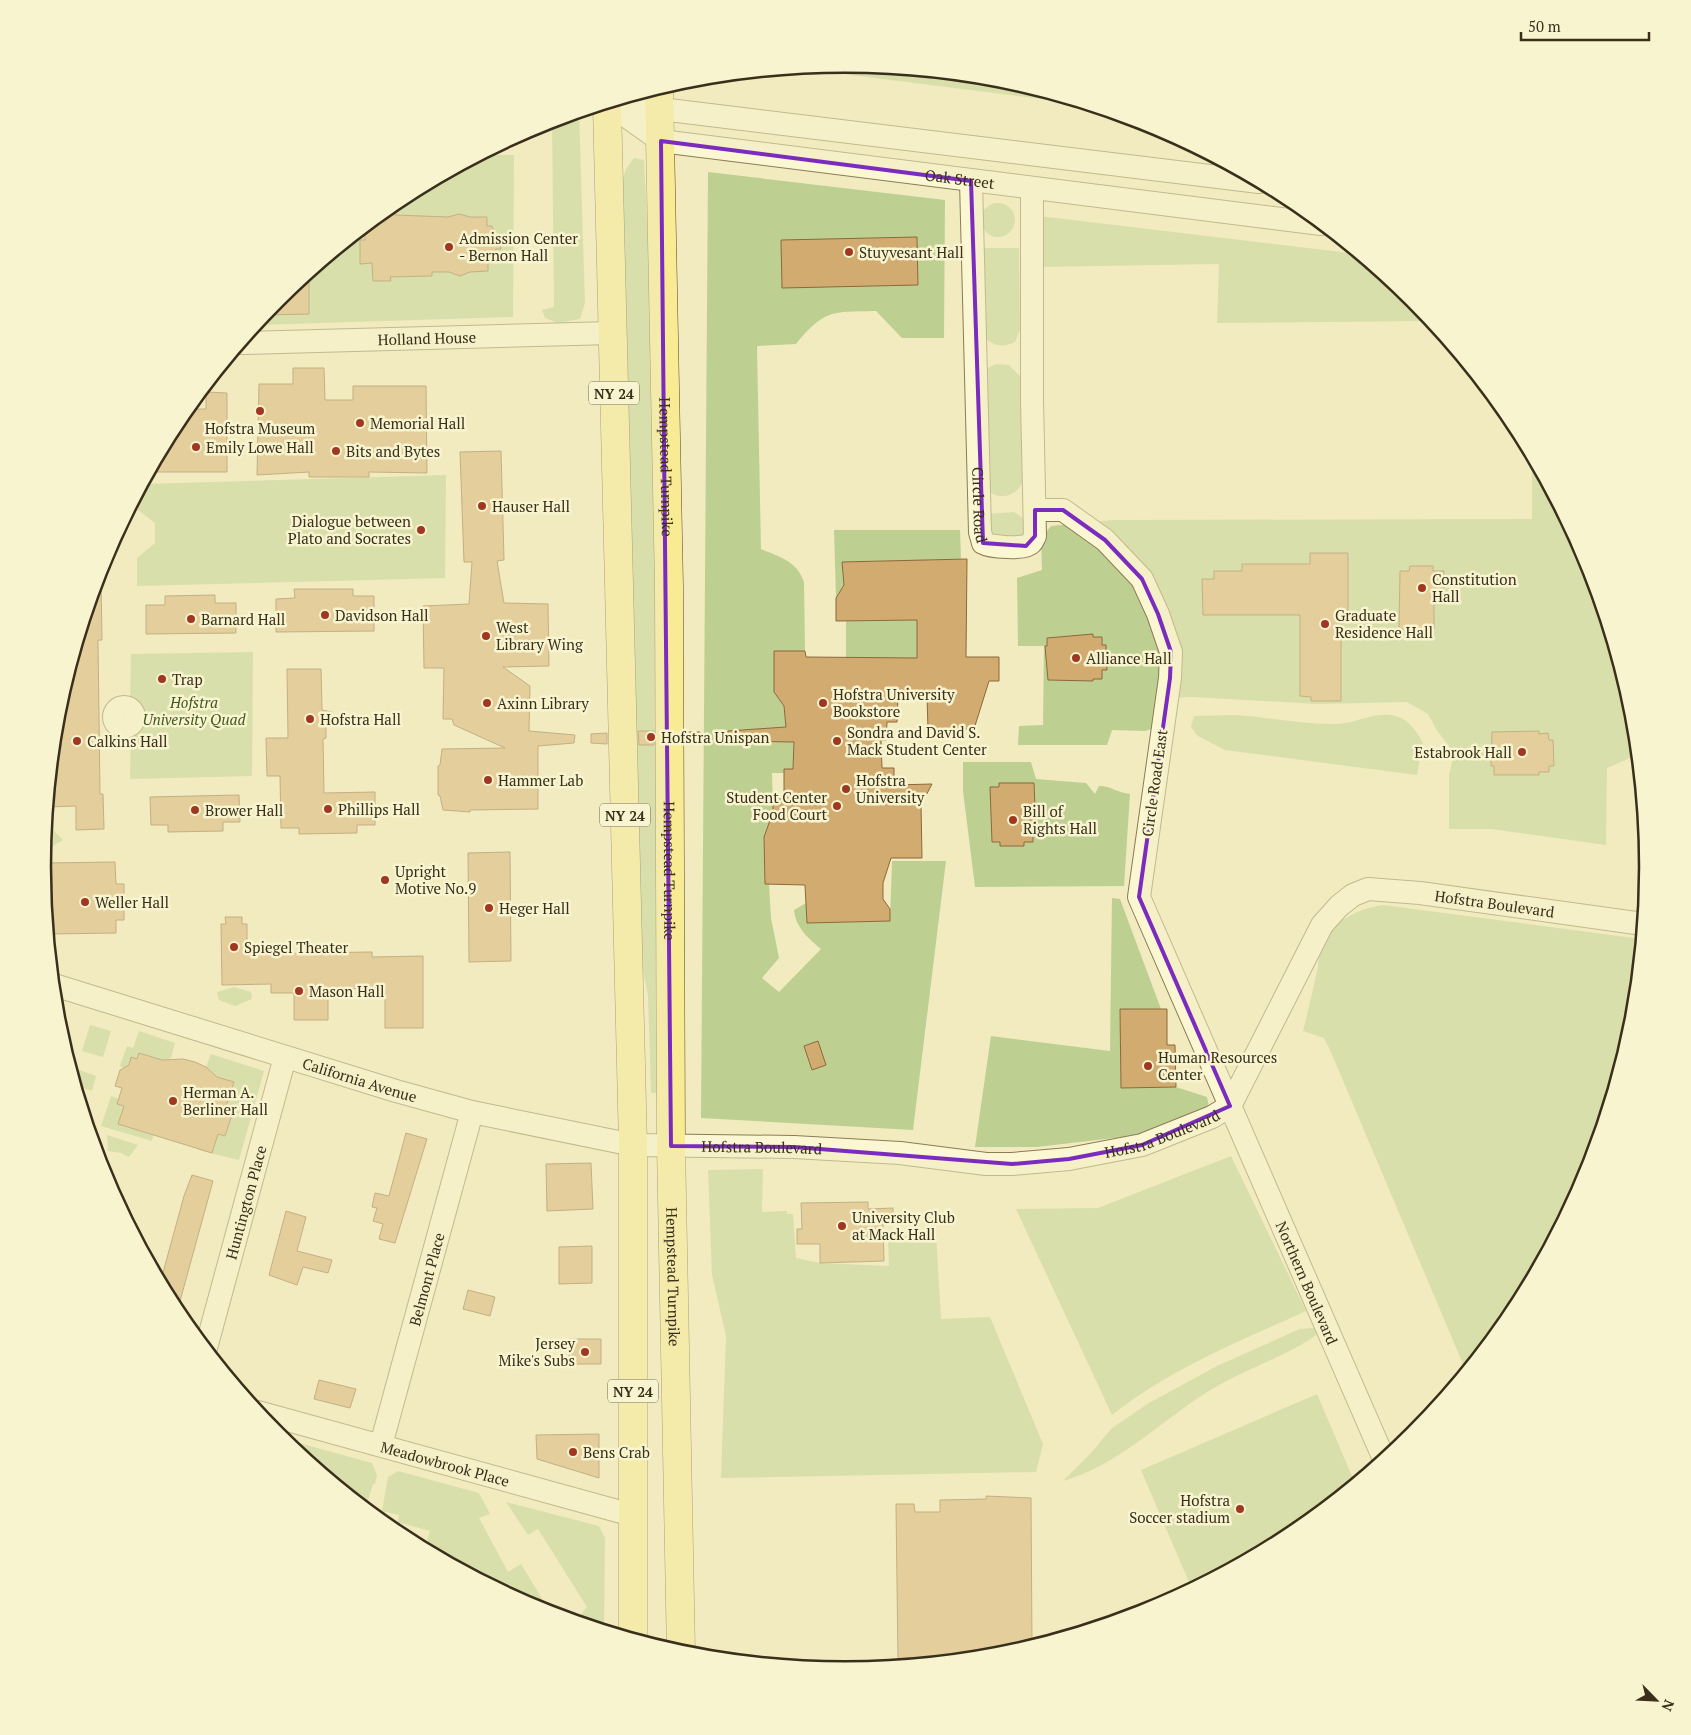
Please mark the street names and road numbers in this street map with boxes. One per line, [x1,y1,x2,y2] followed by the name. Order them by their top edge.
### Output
[924,164,996,193] street label: Oak Street
[377,327,476,349] street label: Holland House
[589,382,639,404] road number: NY 24
[655,397,678,537] street label: Hempstead Turnpike
[968,467,993,545] street label: Circle Road
[1137,728,1171,838] street label: Circle Road East
[660,801,680,941] street label: Hempstead Turnpike
[600,804,650,826] road number: NY 24
[1433,885,1556,922] street label: Hofstra Boulevard
[300,1053,419,1106] street label: California Avenue
[1103,1105,1223,1162] street label: Hofstra Boulevard
[701,1136,823,1159] street label: Hofstra Boulevard
[221,1143,271,1261] street label: Huntington Place
[662,1207,685,1347] street label: Hempstead Turnpike
[1271,1218,1343,1347] street label: Northern Boulevard
[404,1230,449,1328] street label: Belmont Place
[608,1380,658,1402] road number: NY 24
[378,1436,512,1491] street label: Meadowbrook Place

